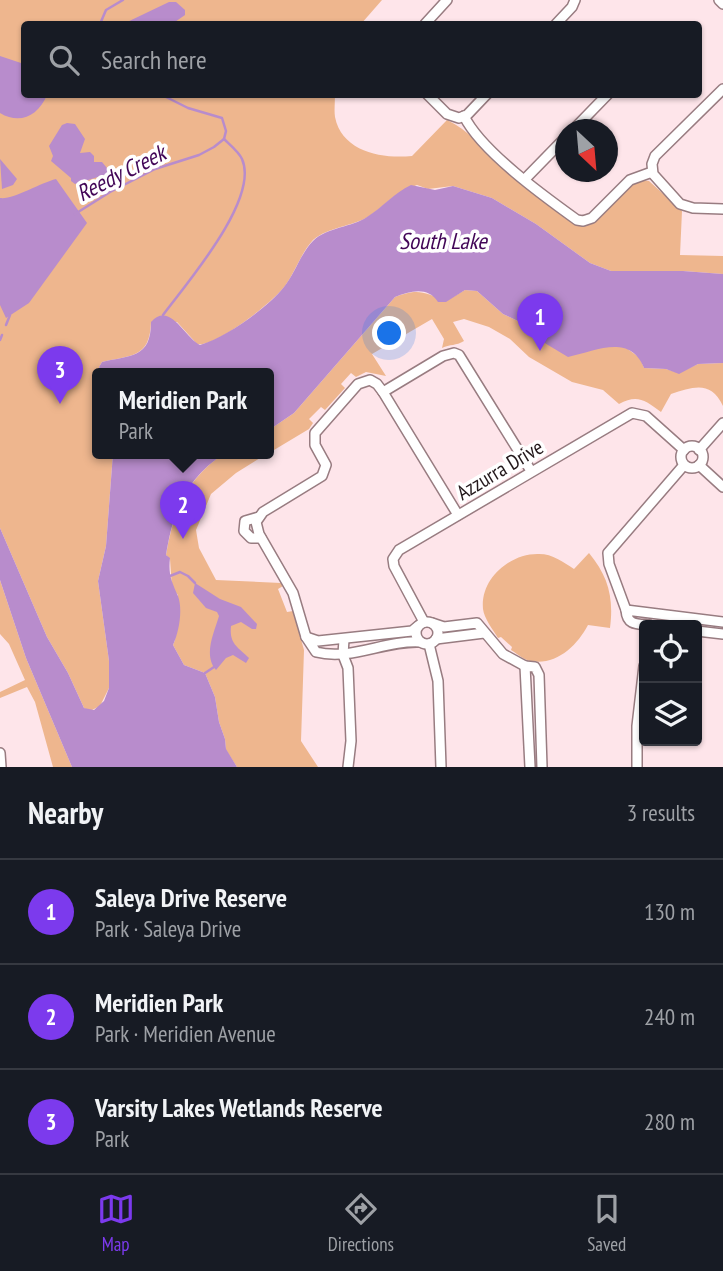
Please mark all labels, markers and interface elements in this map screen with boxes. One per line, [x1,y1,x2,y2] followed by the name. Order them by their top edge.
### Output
[21,21,702,98] search box
[45,41,83,79] icon: search
[101,43,207,76] text: Search here
[555,119,618,182] north arrow
[71,136,173,207] water label: Reedy Creek
[399,226,488,255] water label: South Lake
[517,293,563,351] pin: 1
[372,316,406,350] your location
[37,346,83,404] pin: 3
[92,368,274,459] popup
[119,383,247,416] text: Meridien Park
[119,416,153,445] text: Park
[451,433,548,506] street label: Azzurra Drive
[160,481,206,539] pin: 2
[639,620,702,746] map controls
[639,620,702,683] button: locate
[639,683,702,746] button: layers
[28,793,103,832] text: Nearby
[627,798,695,827] text: 3 results
[95,881,287,914] text: Saleya Drive Reserve
[46,897,57,926] text: 1
[644,897,695,926] text: 130 m
[95,914,241,943] text: Park · Saleya Drive
[95,986,223,1019] text: Meridien Park
[46,1002,57,1031] text: 2
[644,1002,695,1031] text: 240 m
[95,1019,276,1048] text: Park · Meridien Avenue
[95,1091,383,1124] text: Varsity Lakes Wetlands Reserve
[46,1107,57,1136] text: 3
[644,1107,695,1136] text: 280 m
[95,1124,129,1153] text: Park
[97,1190,135,1256] tab: Map
[328,1190,394,1256] tab: Directions
[587,1190,626,1256] tab: Saved

